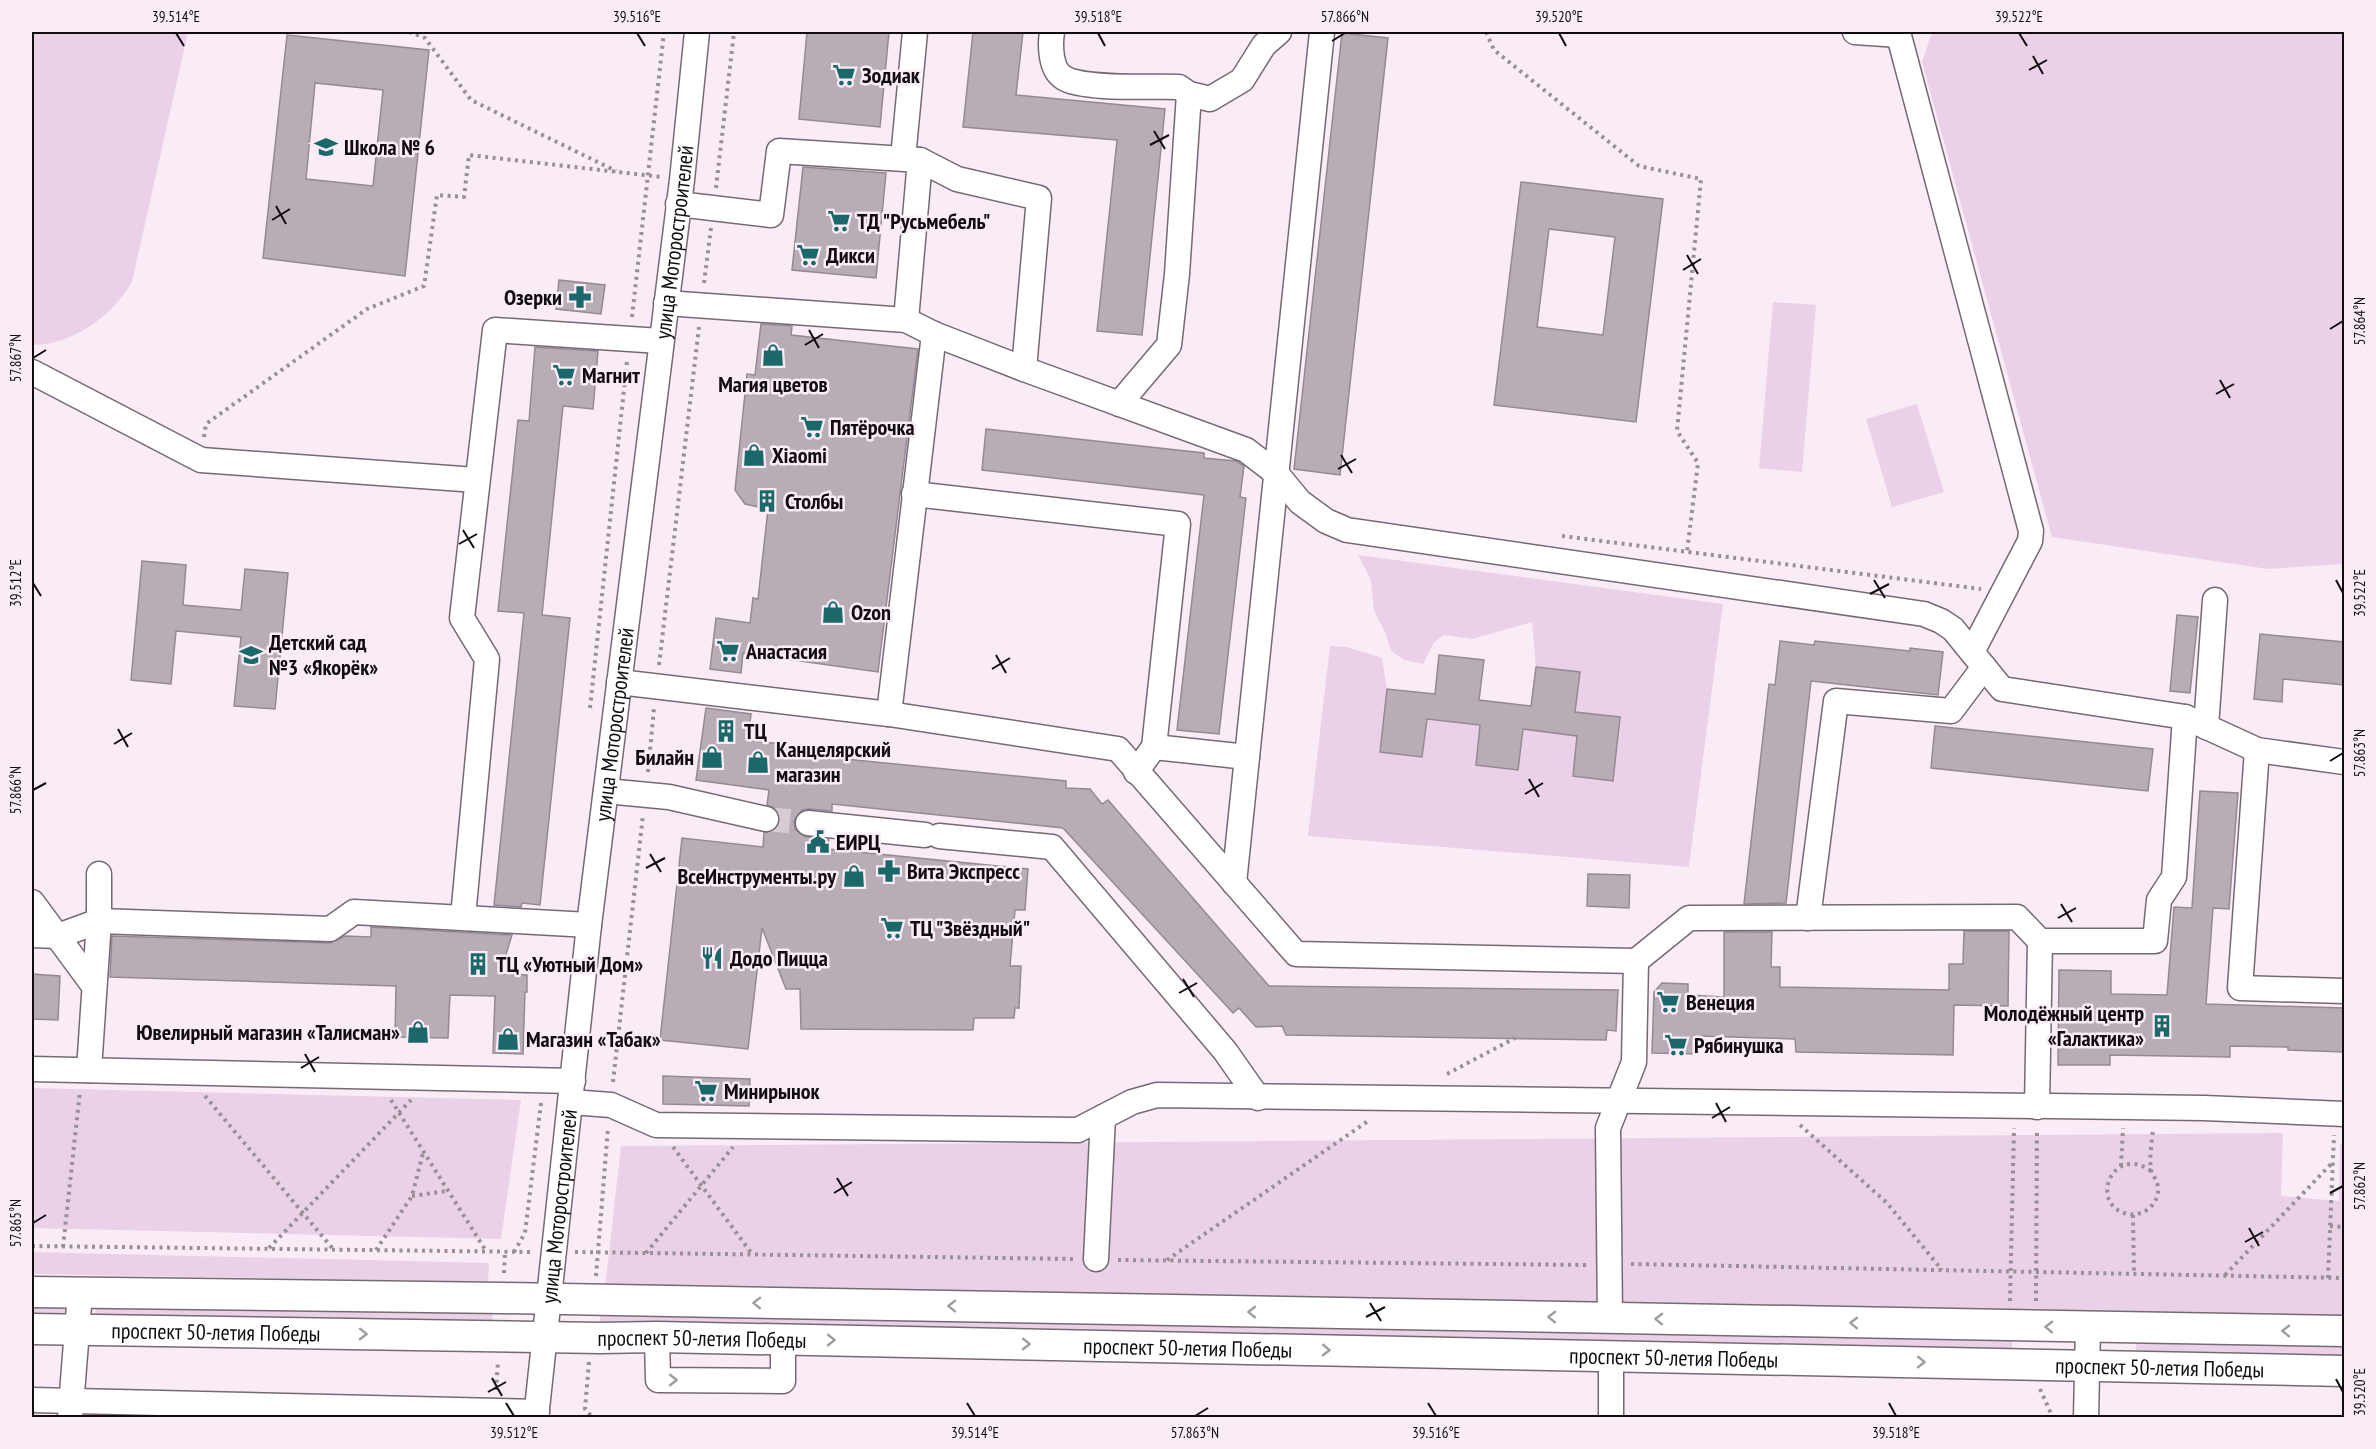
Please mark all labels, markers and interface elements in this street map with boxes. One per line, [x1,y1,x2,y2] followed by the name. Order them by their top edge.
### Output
[152,7,200,26] text: 39.514°E
[613,7,661,26] text: 39.516°E
[1074,7,1122,26] text: 39.518°E
[1321,7,1369,26] text: 57.866°N
[1535,7,1583,26] text: 39.520°E
[1995,7,2043,26] text: 39.522°E
[862,61,921,89] place label: Зодиак
[831,62,857,88] supermarket icon: Зодиак
[344,133,435,161] place label: Школа № 6
[313,134,339,160] school or university icon: Школа № 6
[648,144,699,341] street label: улица Моторостроителей
[857,207,990,235] place label: ТД "Русьмебель"
[826,208,852,234] supermarket icon: ТД "Русьмебель"
[826,241,875,269] place label: Дикси
[795,242,821,268] supermarket icon: Дикси
[504,283,562,311] place label: Озерки
[567,284,593,310] pharmacy icon: Озерки
[2350,297,2369,345] text: 57.864°N
[6,334,25,382] text: 57.867°N
[760,342,786,368] shop icon: Магия цветов
[582,361,640,389] place label: Магнит
[551,362,577,388] supermarket icon: Магнит
[718,370,828,398] place label: Магия цветов
[830,413,915,441] place label: Пятёрочка
[799,414,825,440] supermarket icon: Пятёрочка
[772,441,827,469] place label: Xiaomi
[741,442,767,468] shop icon: Xiaomi
[785,487,843,515] place label: Столбы
[754,488,780,514] building icon: Столбы
[6,559,25,607] text: 39.512°E
[2350,569,2369,617] text: 39.522°E
[851,598,891,626] place label: Ozon
[820,599,846,625] shop icon: Ozon
[588,626,640,823] street label: улица Моторостроителей
[269,628,378,681] place label: Детский сад №3 «Якорёк»
[745,637,827,665] place label: Анастасия
[715,638,741,664] supermarket icon: Анастасия
[238,642,264,668] school or university icon: Детский сад №3 «Якорёк»
[744,717,767,745] place label: ТЦ
[713,718,739,744] building icon: ТЦ
[2350,729,2369,777] text: 57.863°N
[776,735,891,788] place label: Канцелярский магазин
[635,743,694,771] place label: Билайн
[699,744,725,770] shop icon: Билайн
[745,749,771,775] shop icon: Канцелярский магазин
[6,766,25,814] text: 57.866°N
[836,828,881,856] place label: ЕИРЦ
[805,829,831,855] public building icon: ЕИРЦ
[907,857,1020,885] place label: Вита Экспресс
[876,858,902,884] pharmacy icon: Вита Экспресс
[677,862,837,890] place label: ВсеИнструменты.ру
[841,863,867,889] shop icon: ВсеИнструменты.ру
[910,914,1030,942] place label: ТЦ "Звёздный"
[879,915,905,941] supermarket icon: ТЦ "Звёздный"
[730,944,828,972] place label: Додо Пицца
[699,945,725,971] restaurant icon: Додо Пицца
[496,950,643,978] place label: ТЦ «Уютный Дом»
[465,951,491,977] building icon: ТЦ «Уютный Дом»
[1686,988,1755,1016] place label: Венеция
[1655,989,1681,1015] supermarket icon: Венеция
[1984,999,2144,1052] place label: Молодёжный центр «Галактика»
[2149,1013,2175,1039] building icon: Молодёжный центр «Галактика»
[136,1018,400,1046] place label: Ювелирный магазин «Талисман»
[405,1019,431,1045] shop icon: Ювелирный магазин «Талисман»
[526,1025,661,1053] place label: Магазин «Табак»
[495,1026,521,1052] shop icon: Магазин «Табак»
[1694,1031,1784,1059] place label: Рябинушка
[1663,1032,1689,1058] supermarket icon: Рябинушка
[724,1077,821,1105] place label: Минирынок
[693,1078,719,1104] supermarket icon: Минирынок
[534,1108,583,1305] street label: улица Моторостроителей
[2350,1162,2369,1210] text: 57.862°N
[6,1199,25,1247] text: 57.865°N
[752,1297,761,1309] one-way arrow
[947,1300,956,1312] one-way arrow
[1247,1305,1256,1318] one-way arrow
[1547,1311,1556,1323] one-way arrow
[1655,1313,1664,1325] one-way arrow
[111,1316,321,1348] street label: проспект 50-летия Победы
[1850,1316,1859,1329] one-way arrow
[2045,1320,2054,1333] one-way arrow
[597,1323,807,1354] street label: проспект 50-летия Победы
[2282,1324,2291,1337] one-way arrow
[358,1328,367,1340] one-way arrow
[1083,1332,1293,1364] street label: проспект 50-летия Победы
[826,1334,835,1347] one-way arrow
[1021,1338,1030,1350] one-way arrow
[1569,1341,1779,1374] street label: проспект 50-летия Победы
[1321,1344,1330,1356] one-way arrow
[2055,1351,2264,1383] street label: проспект 50-летия Победы
[1917,1356,1926,1368] one-way arrow
[2350,1368,2369,1416] text: 39.520°E
[669,1374,678,1386] one-way arrow
[490,1423,538,1442] text: 39.512°E
[951,1423,999,1442] text: 39.514°E
[1171,1423,1219,1442] text: 57.863°N
[1412,1423,1460,1442] text: 39.516°E
[1872,1423,1920,1442] text: 39.518°E

